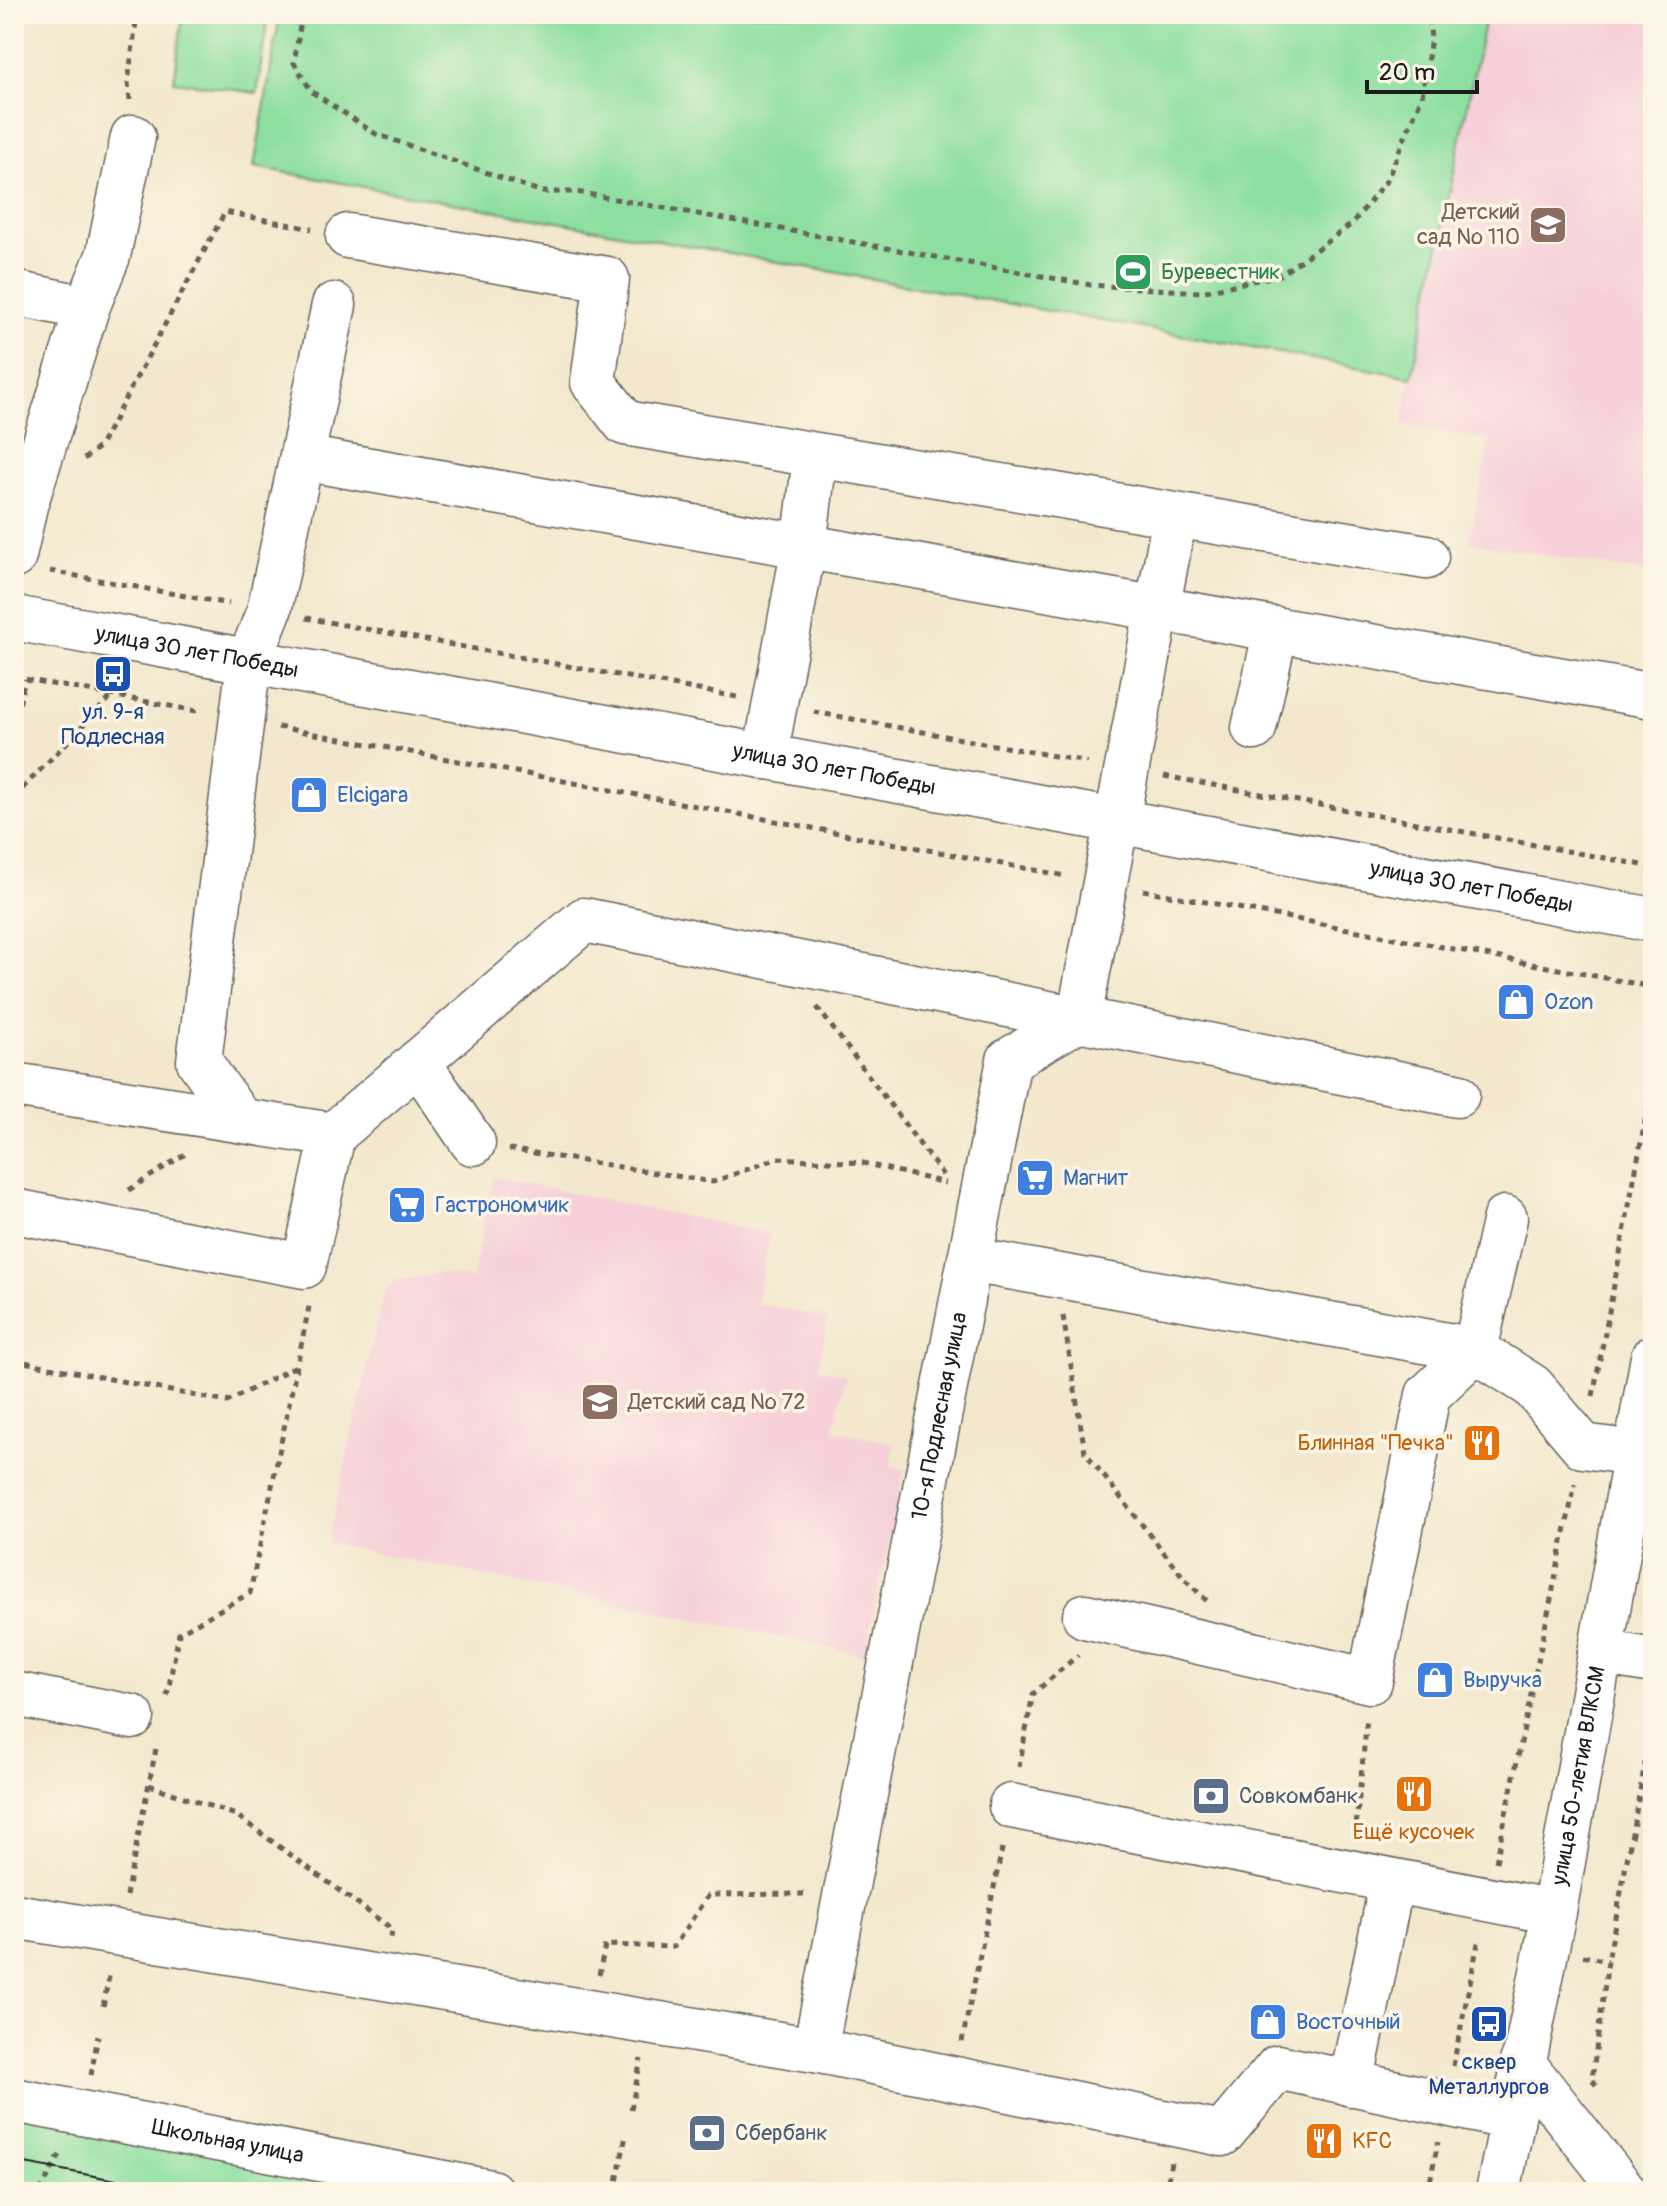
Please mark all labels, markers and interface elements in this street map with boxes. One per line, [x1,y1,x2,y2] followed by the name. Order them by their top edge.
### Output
[1367,44,1477,94] scale bar
[1379,58,1435,87] text: 20 m
[1417,198,1520,251] place label: Детский сад № 110
[1527,204,1569,246] school or university icon: Детский сад № 110
[1112,251,1154,293] sports icon: Буревестник
[1161,258,1280,286] place label: Буревестник
[92,619,301,684] street label: улица 30 лет Победы
[92,653,134,695] bus stop icon: ул. 9-я Подлесная
[61,698,165,751] place label: ул. 9-я Подлесная
[729,737,938,802] street label: улица 30 лет Победы
[288,774,330,816] shop icon: Elcigara
[337,781,408,809] place label: Elcigara
[1367,854,1575,919] street label: улица 30 лет Победы
[1495,981,1537,1023] shop icon: Ozon
[1544,988,1593,1016] place label: Ozon
[1014,1157,1056,1199] supermarket icon: Магнит
[1063,1164,1128,1192] place label: Магнит
[386,1184,428,1226] supermarket icon: Гастрономчик
[435,1191,569,1219] place label: Гастрономчик
[905,1310,973,1522] street label: 10-я Подлесная улица
[579,1381,621,1423] school or university icon: Детский сад № 72
[627,1388,806,1416] place label: Детский сад № 72
[1461,1422,1503,1464] restaurant icon: Блинная "Печка"
[1298,1429,1454,1457] place label: Блинная "Печка"
[1414,1659,1456,1701] shop icon: Выручка
[1545,1664,1612,1888] street label: улица 50-летия ВЛКСМ
[1463,1666,1542,1694] place label: Выручка
[1393,1773,1435,1815] restaurant icon: Ещё кусочек
[1190,1775,1232,1817] bank icon: Совкомбанк
[1239,1782,1358,1810] place label: Совкомбанк
[1353,1818,1475,1846] place label: Ещё кусочек
[1247,2001,1289,2043] shop icon: Восточный
[1468,2003,1510,2045] bus stop icon: сквер Металлургов
[1296,2008,1401,2036] place label: Восточный
[1428,2048,1550,2101] place label: сквер Металлургов
[686,2112,728,2154] bank icon: Сбербанк
[150,2113,306,2170] street label: Школьная улица
[735,2119,828,2147] place label: Сбербанк
[1303,2120,1345,2162] restaurant icon: KFC
[1352,2127,1392,2155] place label: KFC

